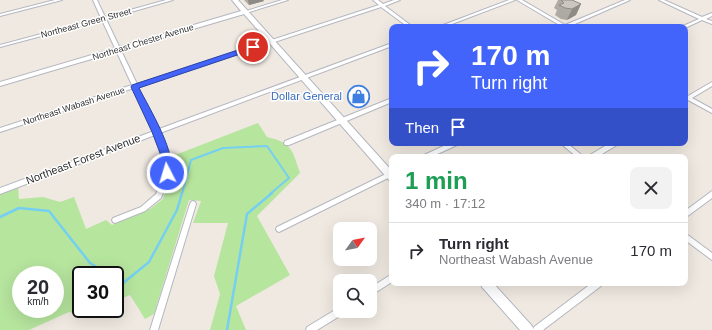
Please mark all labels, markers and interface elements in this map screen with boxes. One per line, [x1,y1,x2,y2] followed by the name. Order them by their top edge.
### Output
[40,6,133,40] street label: Northeast Green Street
[91,22,195,62] street label: Northeast Chester Avenue
[236,30,270,64] pin
[242,36,264,58] icon: arrive
[405,40,457,92] icon: right
[471,40,550,71] text: 170 m
[471,73,547,93] text: Turn right
[345,83,371,109] shop icon: Dollar General
[22,85,126,127] street label: Northeast Wabash Avenue
[271,90,342,102] place label: Dollar General
[447,116,469,138] icon: arrive
[405,119,439,136] text: Then
[24,132,142,186] street label: Northeast Forest Avenue
[146,152,188,194] position arrow
[405,167,468,194] text: 1 min
[630,167,672,209] button: close
[405,196,485,211] text: 340 m · 17:12
[333,222,377,266] north arrow
[333,222,377,318] map controls
[439,235,509,252] text: Turn right
[405,240,427,262] icon: right
[630,242,672,259] text: 170 m
[439,252,593,267] text: Northeast Wabash Avenue
[72,266,124,318] speed limit sign: 30
[333,274,377,318] button: search
[27,276,49,298] text: 20
[27,296,49,307] text: km/h

